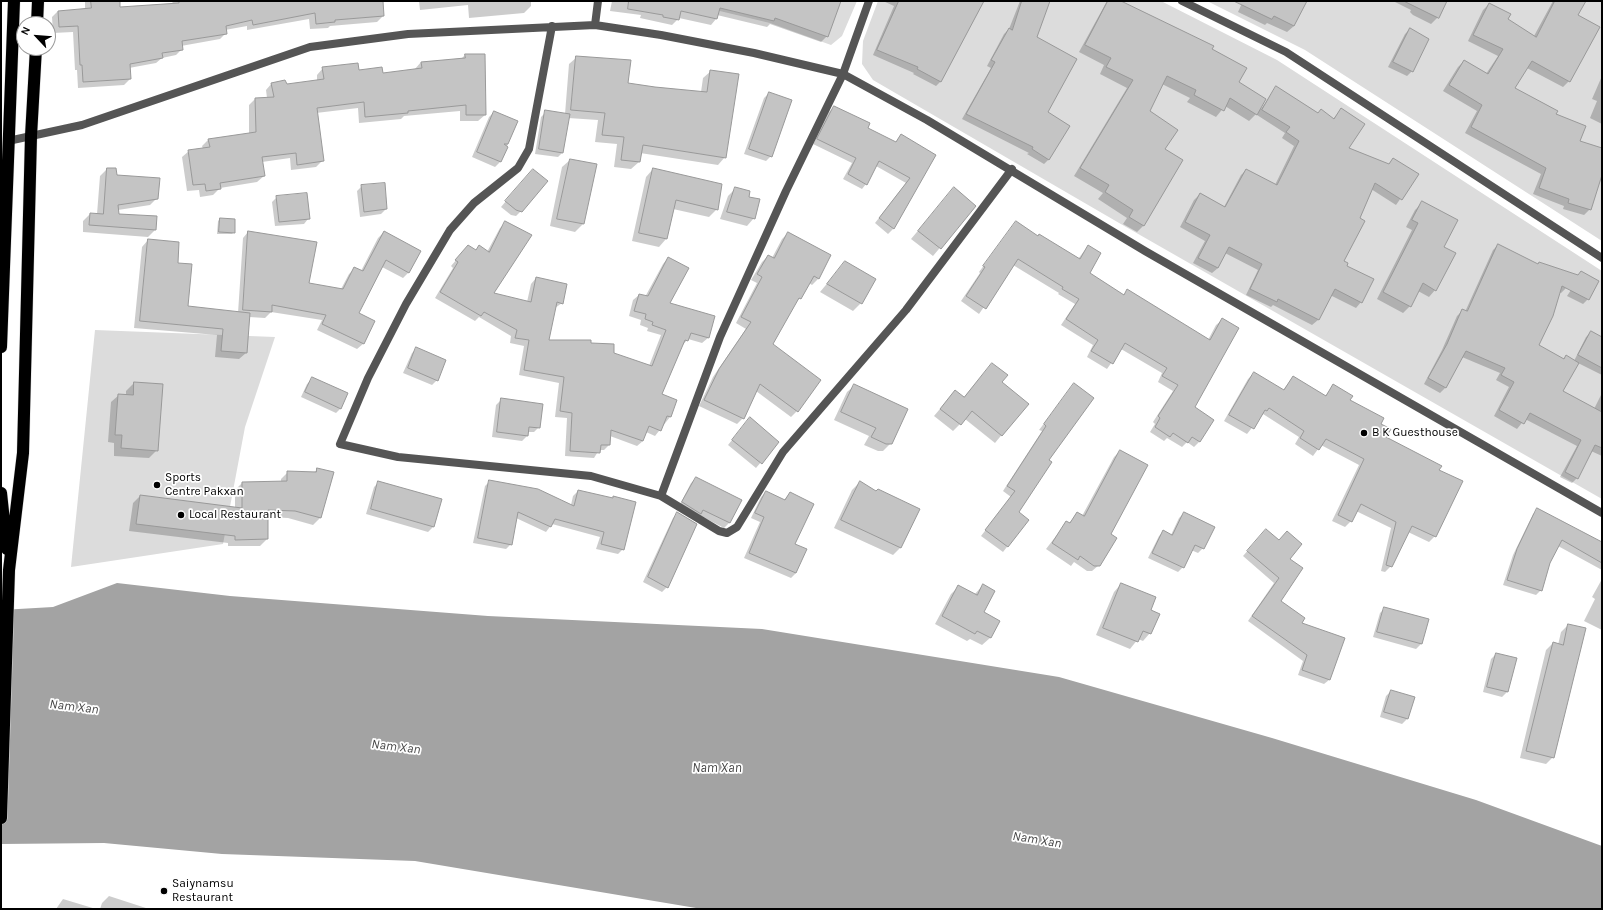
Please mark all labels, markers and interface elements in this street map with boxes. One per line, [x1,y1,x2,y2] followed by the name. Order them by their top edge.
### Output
[16,16,56,56] north arrow
[18,25,33,37] text: N
[1372,426,1458,440] place label: B K Guesthouse
[1359,428,1369,438] marker: B K Guesthouse
[165,471,244,499] place label: Sports Centre Pakxan
[152,480,162,490] marker: Sports Centre Pakxan
[189,508,281,522] place label: Local Restaurant
[176,510,186,520] marker: Local Restaurant
[49,696,99,718] water label: Nam Xan
[371,736,421,758] water label: Nam Xan
[692,760,742,776] water label: Nam Xan
[1011,828,1063,852] water label: Nam Xan
[172,877,234,905] place label: Saiynamsu Restaurant
[159,886,169,896] marker: Saiynamsu Restaurant

